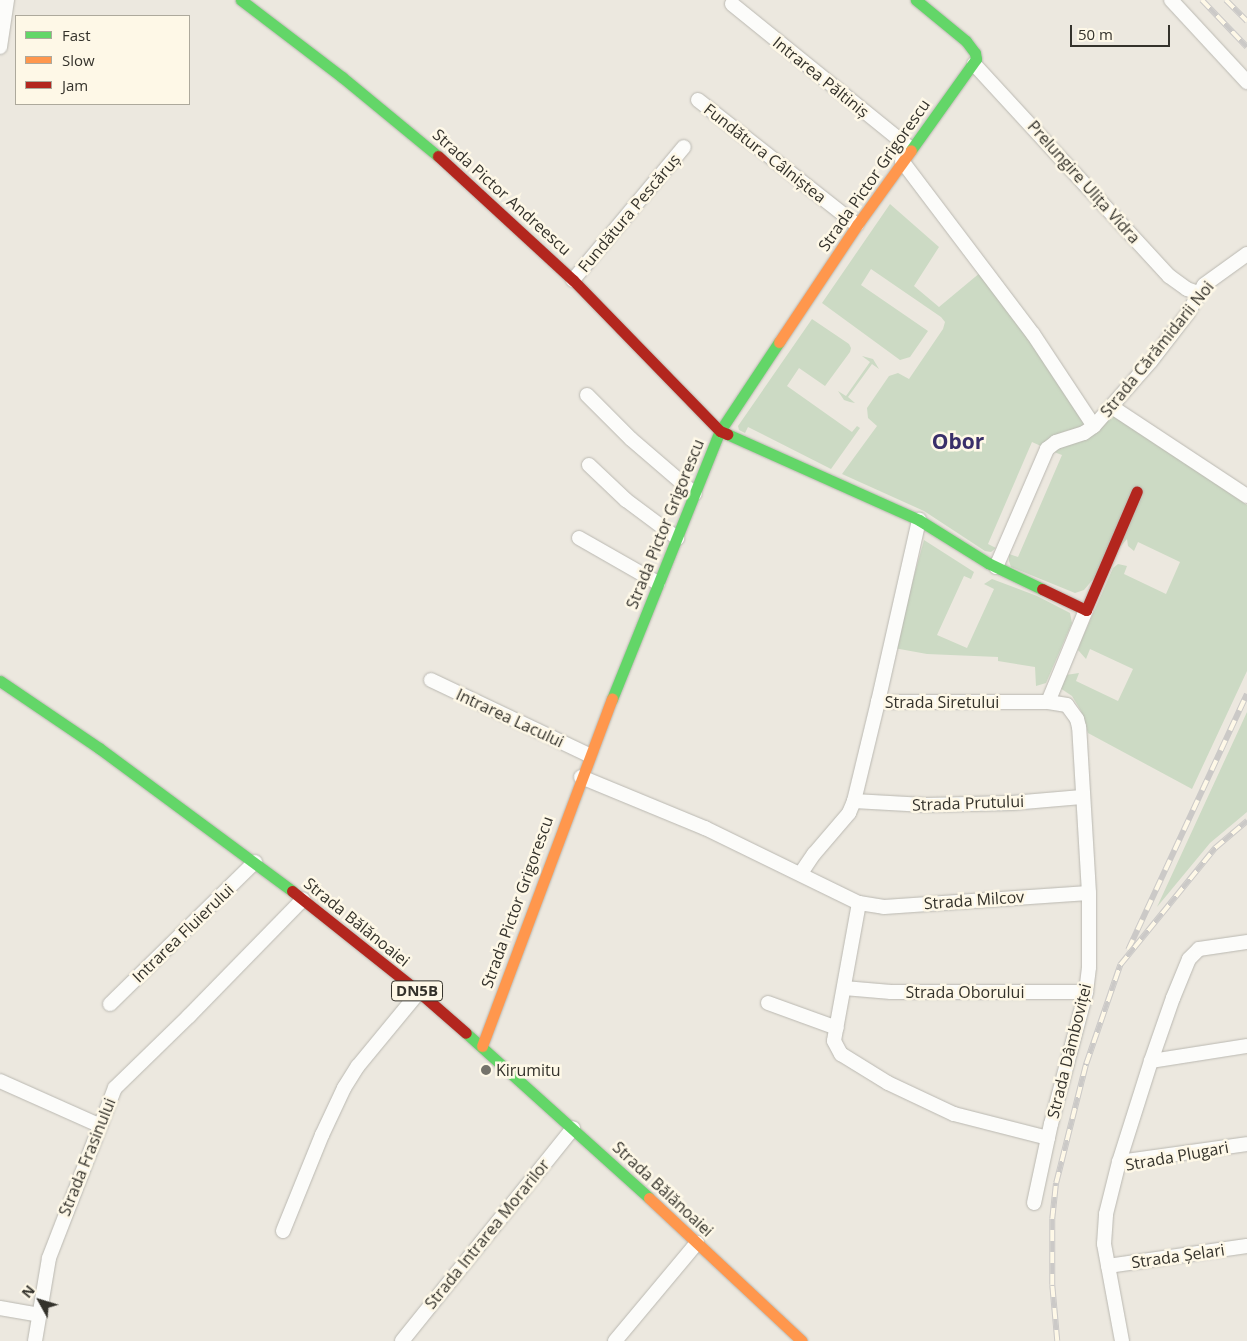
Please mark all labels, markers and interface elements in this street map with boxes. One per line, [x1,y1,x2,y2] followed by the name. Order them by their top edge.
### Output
[15,15,190,105] legend
[1072,15,1172,47] scale bar
[1078,24,1113,44] text: 50 m
[62,25,91,45] text: Fast
[769,32,873,122] street label: Intrarea Păltiniș
[62,50,95,70] text: Slow
[62,75,88,95] text: Jam
[814,95,934,255] street label: Strada Pictor Grigorescu
[700,99,830,207] street label: Fundătura Câlniștea
[1024,117,1144,247] street label: Prelungire Ulița Vidra
[429,125,575,259] street label: Strada Pictor Andreescu
[574,150,684,276] street label: Fundătura Pescăruș
[1096,277,1218,421] street label: Strada Cărămidarii Noi
[932,428,984,454] district label: Obor
[622,436,708,612] street label: Strada Pictor Grigorescu
[453,685,567,751] street label: Intrarea Lacului
[885,692,999,712] street label: Strada Siretului
[912,791,1024,815] street label: Strada Prutului
[477,814,557,990] street label: Strada Pictor Grigorescu
[300,874,414,970] street label: Strada Bălănoaiei
[128,880,238,986] street label: Intrarea Fluierului
[923,887,1025,913] street label: Strada Milcov
[391,978,443,1004] road number: DN5B
[906,982,1024,1002] street label: Strada Oborului
[1043,982,1095,1120] street label: Strada Dâmboviței
[496,1060,561,1080] place label: Kirumitu
[480,1064,492,1076] marker: Kirumitu
[55,1095,119,1219] street label: Strada Frasinului
[1124,1137,1230,1175] street label: Strada Plugari
[609,1138,717,1240] street label: Strada Bălănoaiei
[421,1155,553,1313] street label: Strada Intrarea Morarilor
[1130,1240,1226,1272] street label: Strada Șelari
[15,1276,65,1326] north arrow
[17,1281,39,1302] text: N

